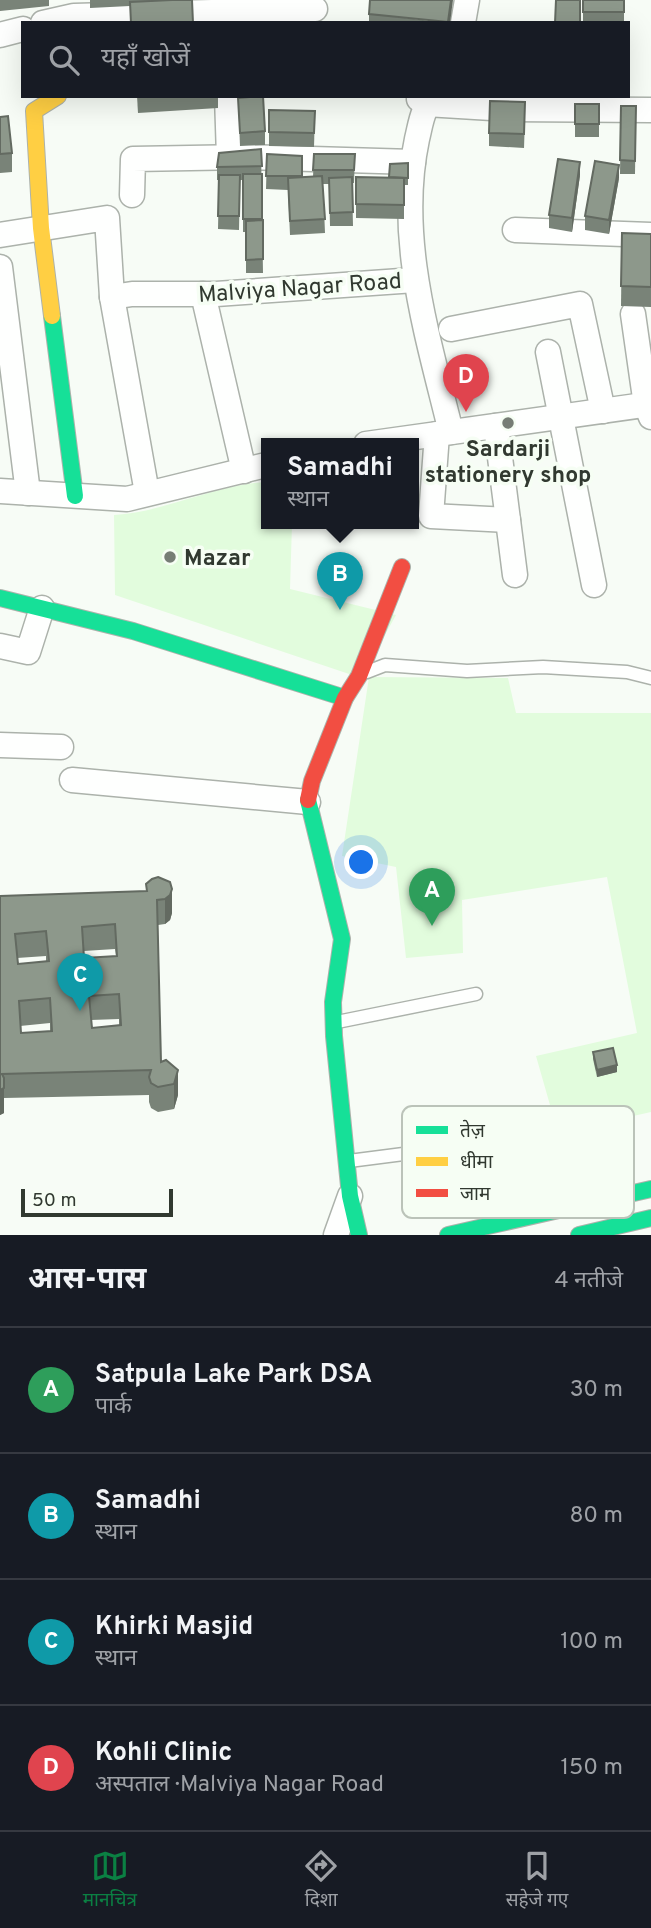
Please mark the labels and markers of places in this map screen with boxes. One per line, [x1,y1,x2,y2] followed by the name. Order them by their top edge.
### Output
[443,354,489,412] pin: D
[500,415,516,431] marker: Sardarji stationery shop
[425,436,591,491] place label: Sardarji stationery shop
[184,545,251,574] place label: Mazar
[162,549,178,565] marker: Mazar
[317,552,363,610] pin: B
[409,868,455,926] pin: A
[57,953,103,1011] pin: C

